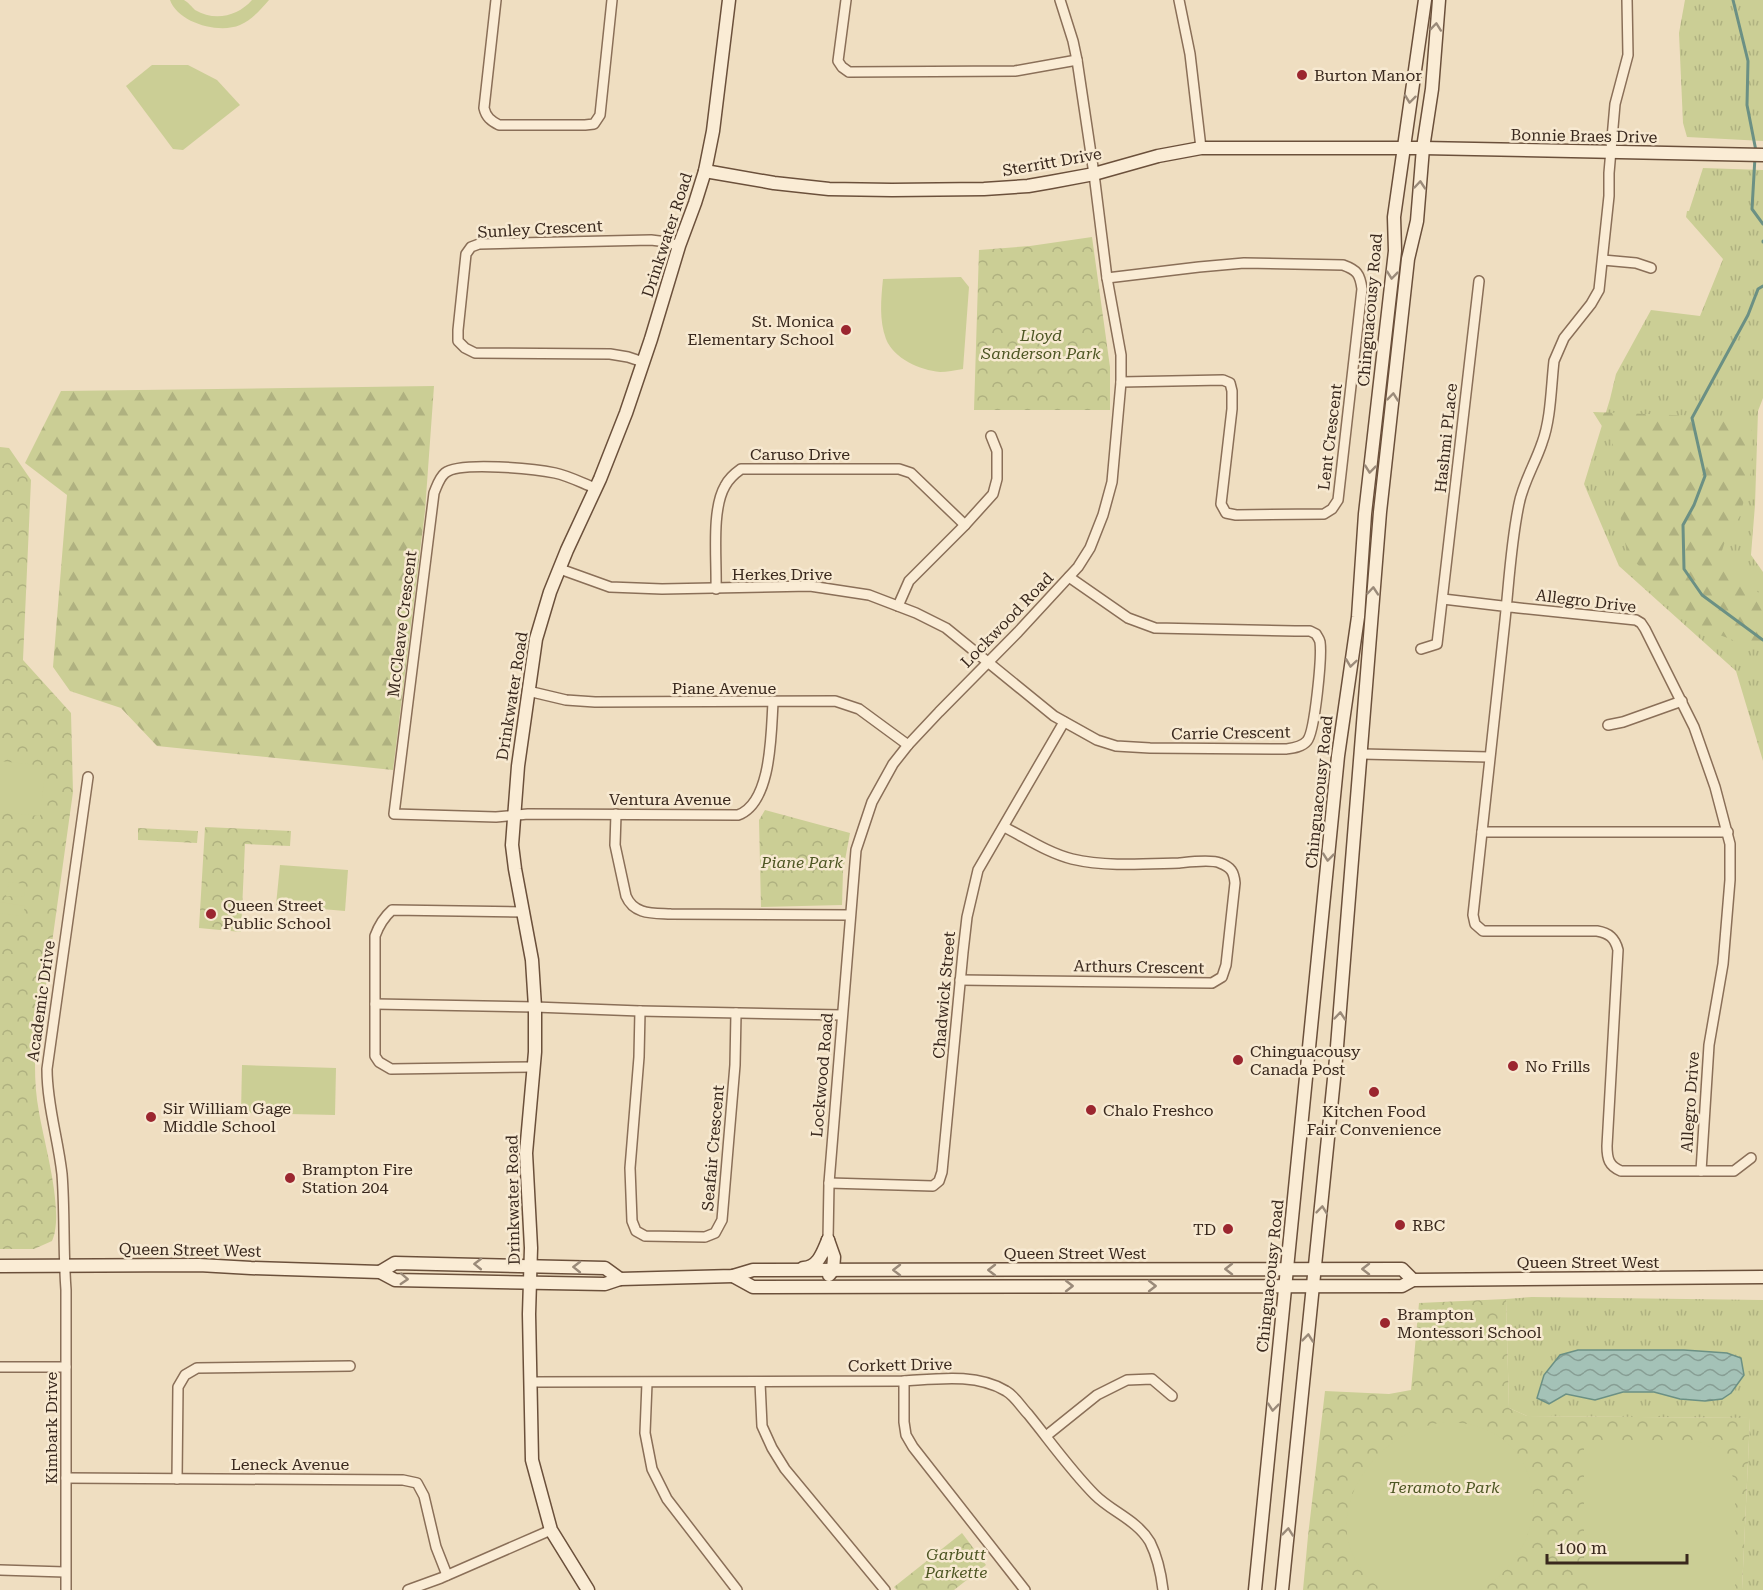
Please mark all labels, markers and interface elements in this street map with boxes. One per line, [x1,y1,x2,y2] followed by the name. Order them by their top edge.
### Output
[1429,23,1442,32] one-way arrow
[1314,66,1422,85] place label: Burton Manor
[1295,68,1309,82] marker: Burton Manor
[1404,95,1417,104] one-way arrow
[1510,125,1658,147] street label: Bonnie Braes Drive
[1001,144,1103,180] street label: Sterritt Drive
[638,170,696,300] street label: Drinkwater Road
[1413,180,1426,189] one-way arrow
[477,216,603,242] street label: Sunley Crescent
[1354,233,1386,387] street label: Chinguacousy Road
[1386,271,1399,280] one-way arrow
[687,312,834,349] place label: St. Monica Elementary School
[839,323,853,337] marker: St. Monica Elementary School
[980,326,1101,363] park label: Lloyd Sanderson Park
[1431,382,1461,494] street label: Hashmi PLace
[1314,383,1346,491] street label: Lent Crescent
[1386,392,1399,401] one-way arrow
[750,445,850,464] street label: Caruso Drive
[1364,465,1377,474] one-way arrow
[384,549,420,699] street label: McCleave Crescent
[732,565,832,584] street label: Herkes Drive
[957,568,1057,672] street label: Lockwood Road
[1535,585,1638,617] street label: Allegro Drive
[1366,586,1379,595] one-way arrow
[492,630,532,762] street label: Drinkwater Road
[1346,659,1358,668] one-way arrow
[672,679,777,698] street label: Piane Avenue
[1302,715,1336,869] street label: Chinguacousy Road
[1171,722,1291,744] street label: Carrie Crescent
[609,790,731,809] street label: Ventura Avenue
[1322,852,1335,861] one-way arrow
[760,853,843,872] park label: Piane Park
[223,896,331,933] place label: Queen Street Public School
[204,907,218,921] marker: Queen Street Public School
[929,930,959,1060] street label: Chadwick Street
[23,939,59,1063] street label: Academic Drive
[1074,956,1205,978] street label: Arthurs Crescent
[807,1012,837,1138] street label: Lockwood Road
[1333,1012,1346,1021] one-way arrow
[1250,1042,1361,1079] place label: Chinguacousy Canada Post
[1677,1051,1703,1153] street label: Allegro Drive
[1231,1053,1245,1067] marker: Chinguacousy Canada Post
[1525,1057,1591,1076] place label: No Frills
[1506,1059,1520,1073] marker: No Frills
[698,1084,728,1212] street label: Seafair Crescent
[1367,1085,1381,1099] marker: Kitchen Food Fair Convenience
[163,1099,291,1136] place label: Sir William Gage Middle School
[1103,1101,1214,1120] place label: Chalo Freshco
[1307,1102,1442,1139] place label: Kitchen Food Fair Convenience
[1084,1103,1098,1117] marker: Chalo Freshco
[144,1110,158,1124] marker: Sir William Gage Middle School
[502,1135,524,1265] street label: Drinkwater Road
[302,1160,413,1197] place label: Brampton Fire Station 204
[283,1171,297,1185] marker: Brampton Fire Station 204
[1253,1199,1287,1353] street label: Chinguacousy Road
[1315,1206,1327,1215] one-way arrow
[1412,1216,1445,1235] place label: RBC
[1393,1218,1407,1232] marker: RBC
[1193,1220,1216,1239] place label: TD
[1221,1222,1235,1236] marker: TD
[119,1239,261,1261] street label: Queen Street West
[1004,1244,1146,1263] street label: Queen Street West
[1517,1253,1659,1272] street label: Queen Street West
[474,1258,483,1270] one-way arrow
[572,1261,581,1273] one-way arrow
[1225,1263,1234,1275] one-way arrow
[1362,1263,1371,1275] one-way arrow
[892,1264,901,1276] one-way arrow
[988,1264,997,1276] one-way arrow
[400,1273,409,1286] one-way arrow
[1065,1280,1074,1293] one-way arrow
[1148,1280,1157,1292] one-way arrow
[1397,1305,1542,1342] place label: Brampton Montessori School
[1378,1316,1392,1330] marker: Brampton Montessori School
[1301,1333,1314,1342] one-way arrow
[848,1355,953,1375] street label: Corkett Drive
[42,1372,61,1484] street label: Kimbark Drive
[1267,1402,1280,1411] one-way arrow
[231,1455,349,1474] street label: Leneck Avenue
[1388,1478,1500,1497] park label: Teramoto Park
[1281,1527,1294,1536] one-way arrow
[1547,1527,1686,1565] scale bar
[1556,1537,1607,1558] text: 100 m
[924,1545,987,1582] park label: Garbutt Parkette

